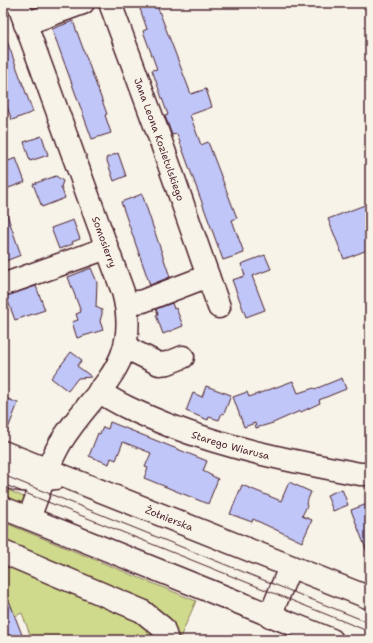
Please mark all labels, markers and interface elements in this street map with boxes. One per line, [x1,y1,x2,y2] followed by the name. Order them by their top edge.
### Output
[131,76,187,203] street label: Jana Leona Kozietulskiego
[89,215,120,269] street label: Somosierry
[190,428,272,463] street label: Starego Wiarusa
[143,503,196,534] street label: Żołnierska

